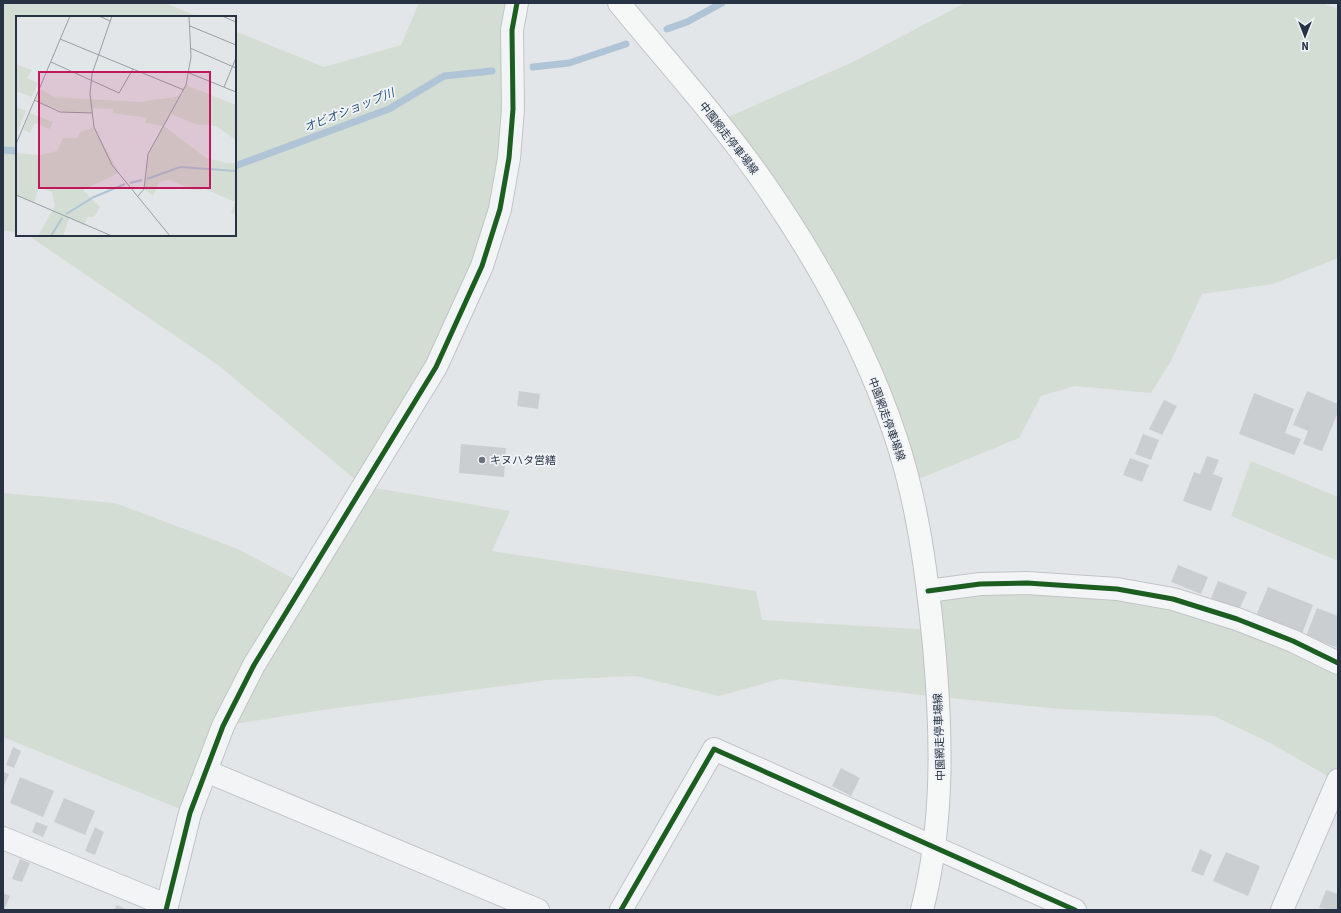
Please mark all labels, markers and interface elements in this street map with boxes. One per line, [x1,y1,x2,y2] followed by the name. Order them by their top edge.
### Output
[16,16,236,236] inset map
[1285,16,1325,56] north arrow
[1301,38,1309,53] text: N
[301,84,399,136] water label: オビオショップ川
[696,99,762,178] street label: 中園網走停車場線
[864,375,909,463] street label: 中園網走停車場線
[490,453,556,468] place label: キヌハタ営繕
[477,455,487,465] marker: キヌハタ営繕
[930,693,949,781] street label: 中園網走停車場線

